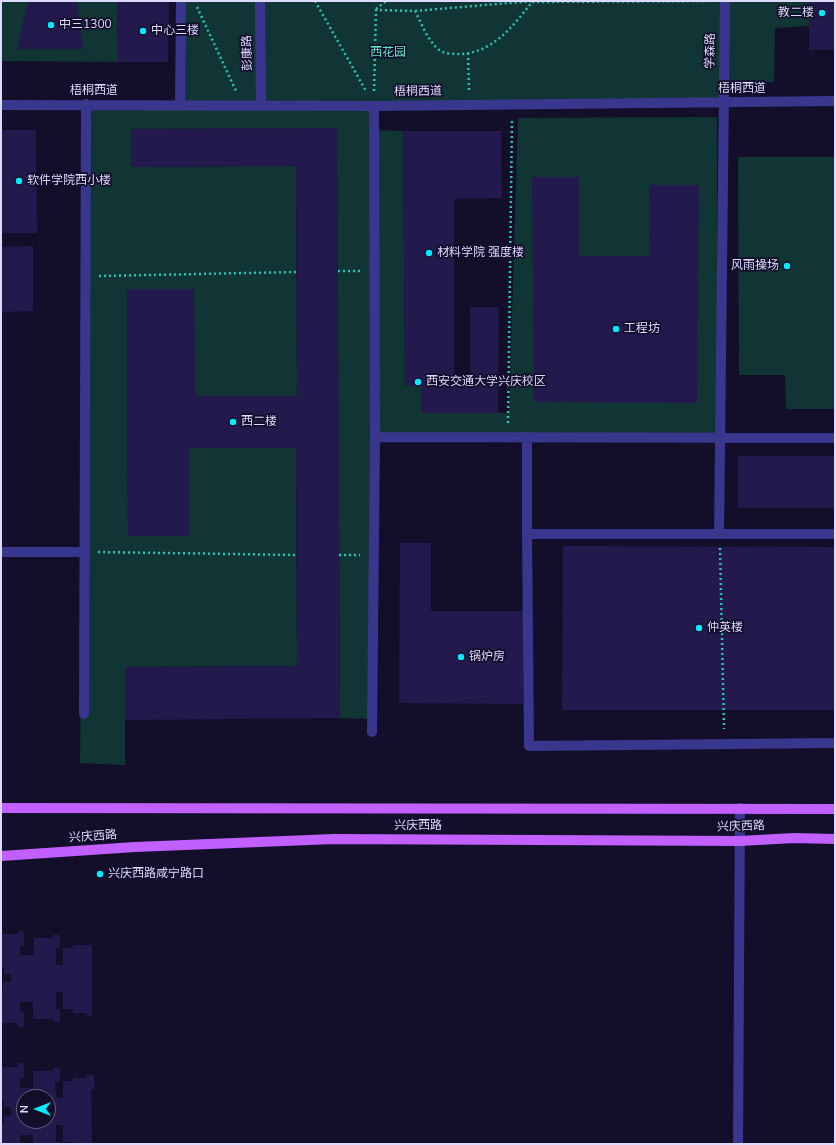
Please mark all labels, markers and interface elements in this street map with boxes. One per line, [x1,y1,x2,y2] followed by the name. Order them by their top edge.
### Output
[778,6,814,20] place label: 教二楼
[817,8,827,18] marker: 教二楼
[59,18,112,32] place label: 中三1300
[46,20,56,30] marker: 中三1300
[151,24,199,38] place label: 中心三楼
[138,26,148,36] marker: 中心三楼
[703,33,719,69] street label: 学森路
[240,35,256,71] street label: 彭康路
[370,46,406,60] park label: 西花园
[718,82,766,96] street label: 梧桐西道
[70,84,118,98] street label: 梧桐西道
[394,84,442,100] street label: 梧桐西道
[27,174,111,188] place label: 软件学院西小楼
[14,176,24,186] marker: 软件学院西小楼
[437,246,524,260] place label: 材料学院 强度楼
[424,248,434,258] marker: 材料学院 强度楼
[731,259,779,273] place label: 风雨操场
[782,261,792,271] marker: 风雨操场
[624,322,660,336] place label: 工程坊
[611,324,621,334] marker: 工程坊
[426,375,546,389] place label: 西安交通大学兴庆校区
[413,377,423,387] marker: 西安交通大学兴庆校区
[241,415,277,429] place label: 西二楼
[228,417,238,427] marker: 西二楼
[707,621,743,635] place label: 仲英楼
[694,623,704,633] marker: 仲英楼
[469,650,505,664] place label: 锅炉房
[456,652,466,662] marker: 锅炉房
[394,819,442,833] street label: 兴庆西路
[717,819,765,835] street label: 兴庆西路
[69,828,117,846] street label: 兴庆西路
[108,867,204,881] place label: 兴庆西路咸宁路口
[95,869,105,879] marker: 兴庆西路咸宁路口
[16,1089,56,1129] north arrow
[17,1105,32,1113] text: N

